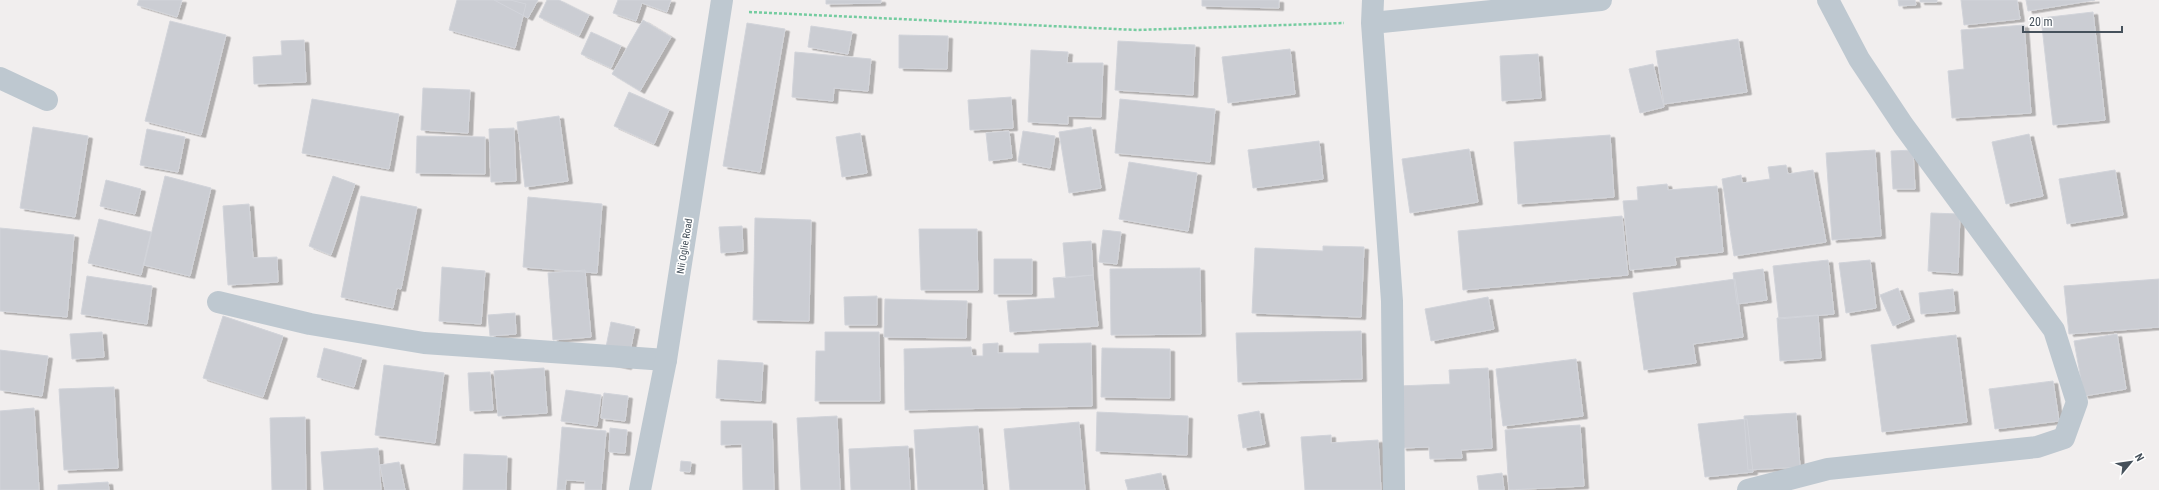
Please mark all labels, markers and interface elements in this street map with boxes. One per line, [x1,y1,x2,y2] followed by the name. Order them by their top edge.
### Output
[2023,8,2122,34] scale bar
[2029,15,2053,29] text: 20 m
[675,218,694,274] street label: Nii Oglie Road
[2111,442,2151,482] north arrow
[2132,451,2147,464] text: N

